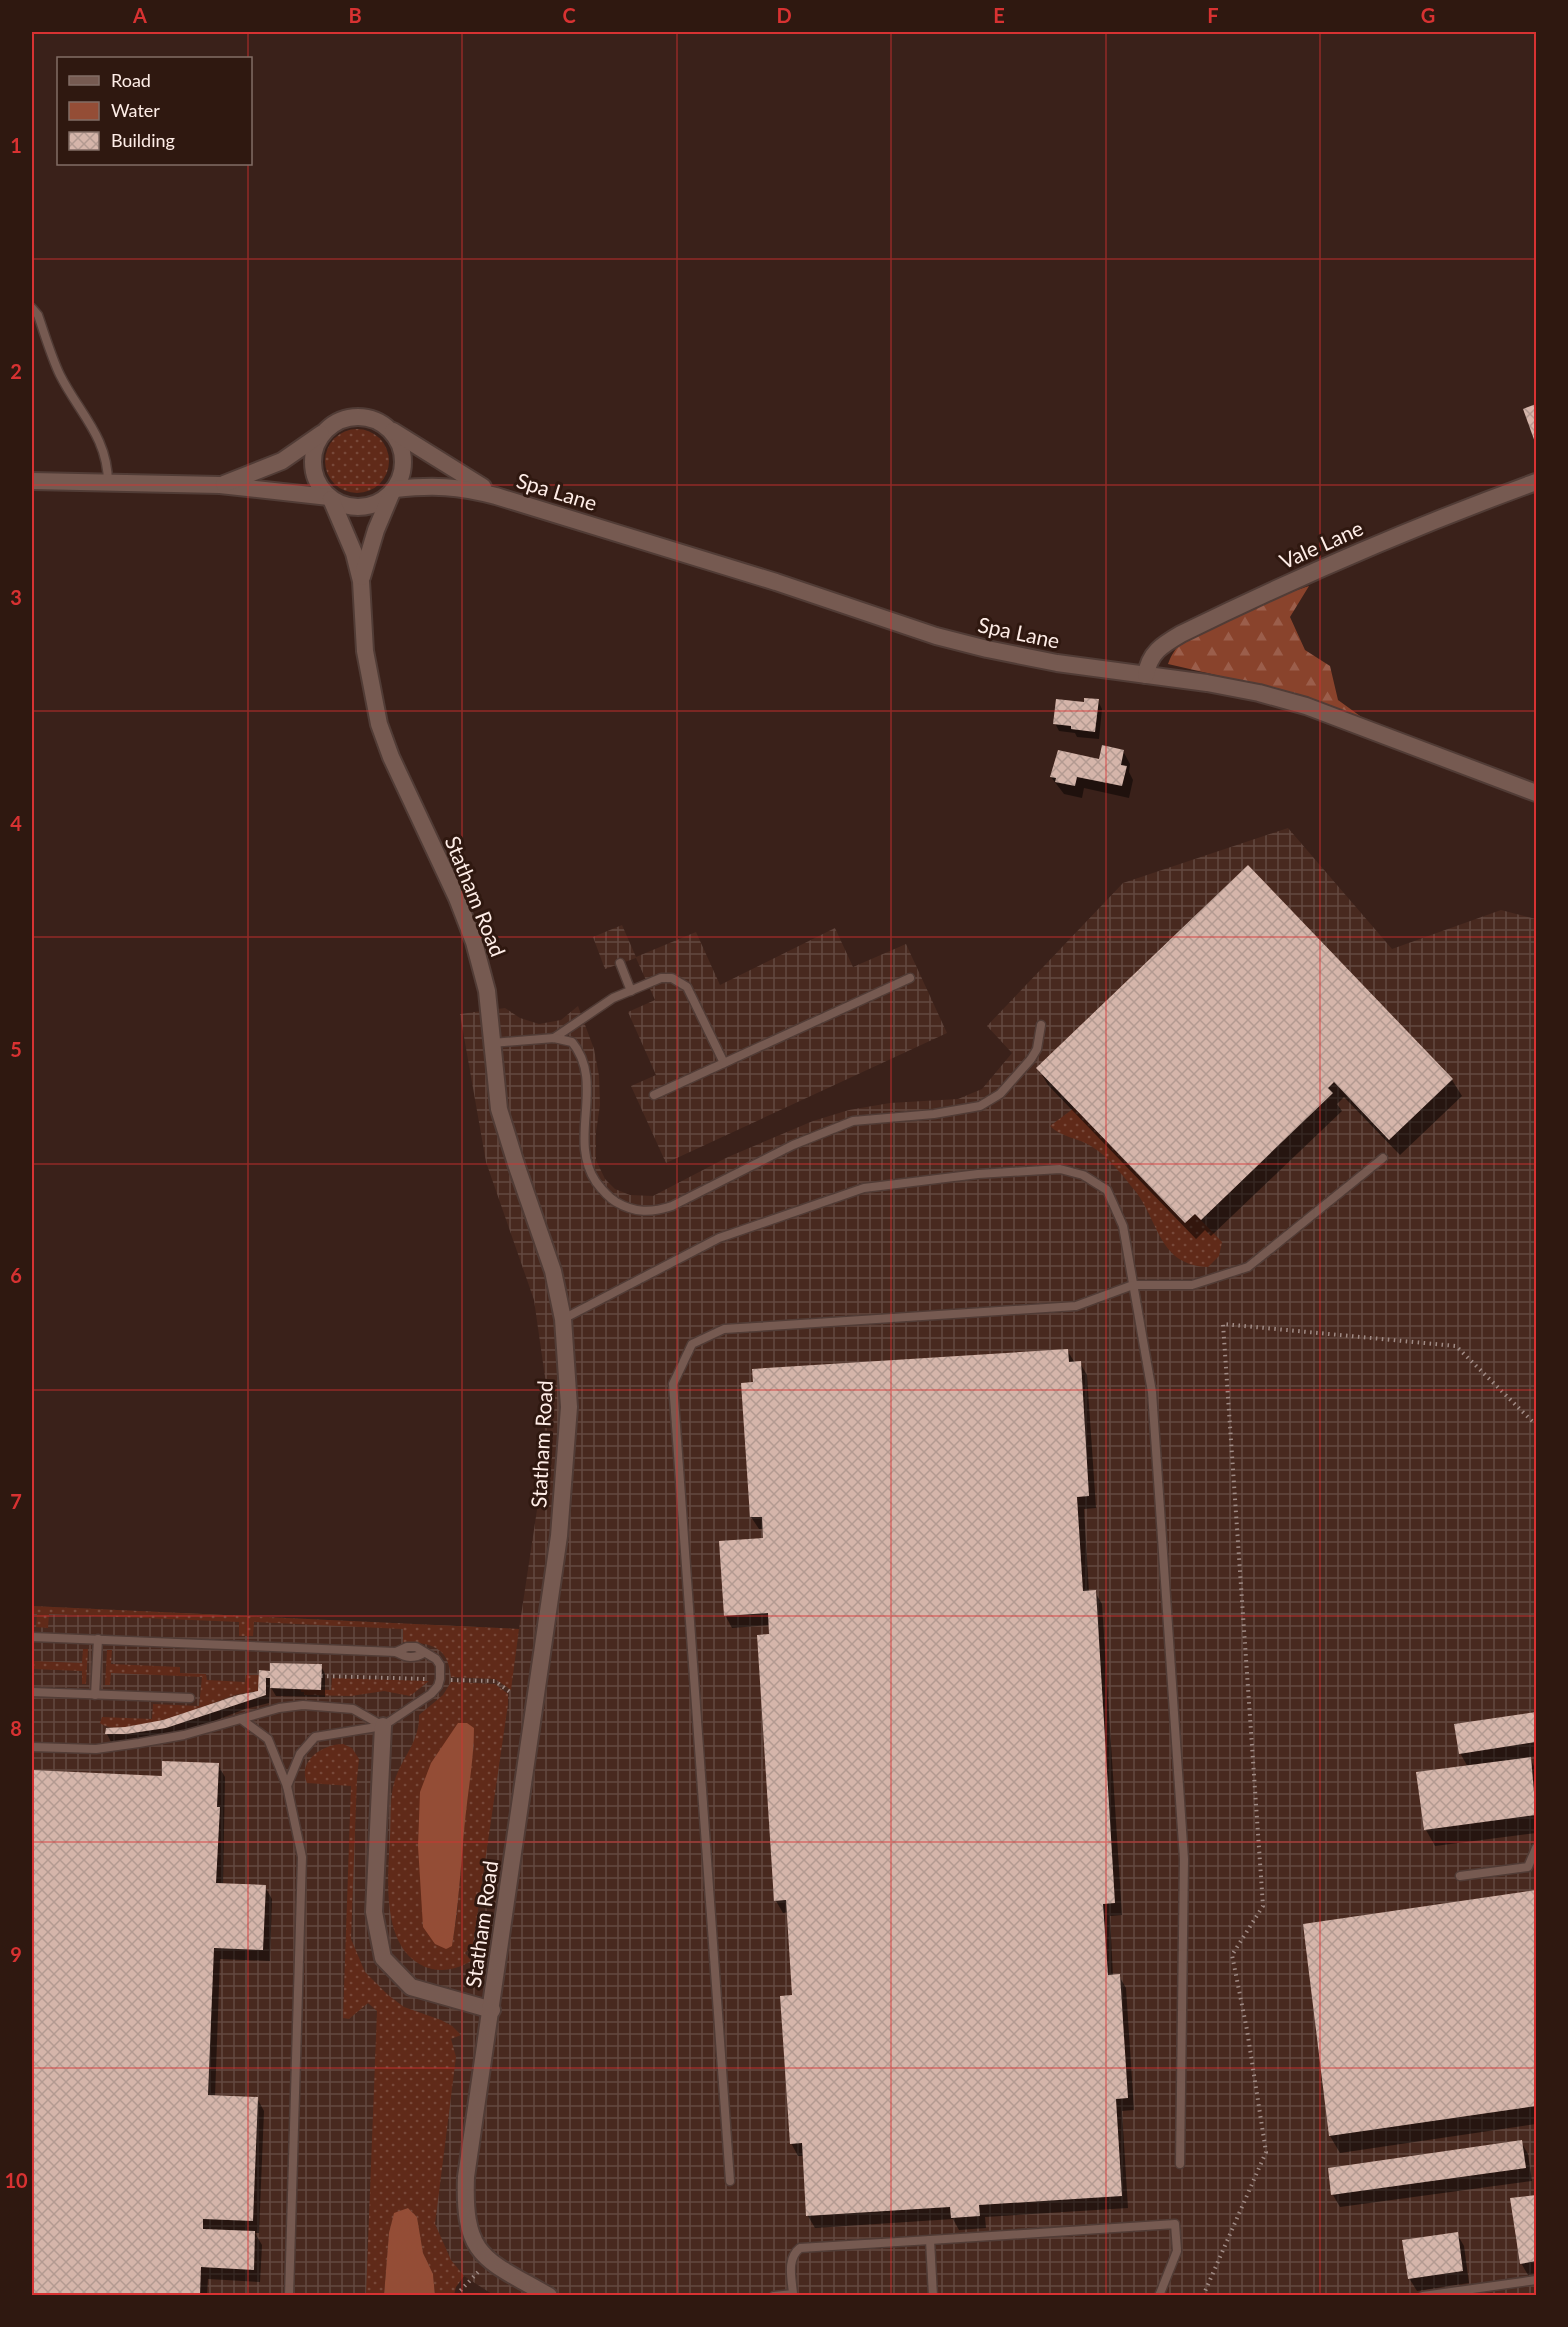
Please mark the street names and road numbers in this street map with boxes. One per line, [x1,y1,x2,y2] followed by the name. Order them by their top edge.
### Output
[514,467,600,515] street label: Spa Lane
[1275,515,1367,573] street label: Vale Lane
[976,611,1062,653] street label: Spa Lane
[440,832,512,960] street label: Statham Road
[525,1380,557,1508] street label: Statham Road
[460,1859,502,1989] street label: Statham Road

